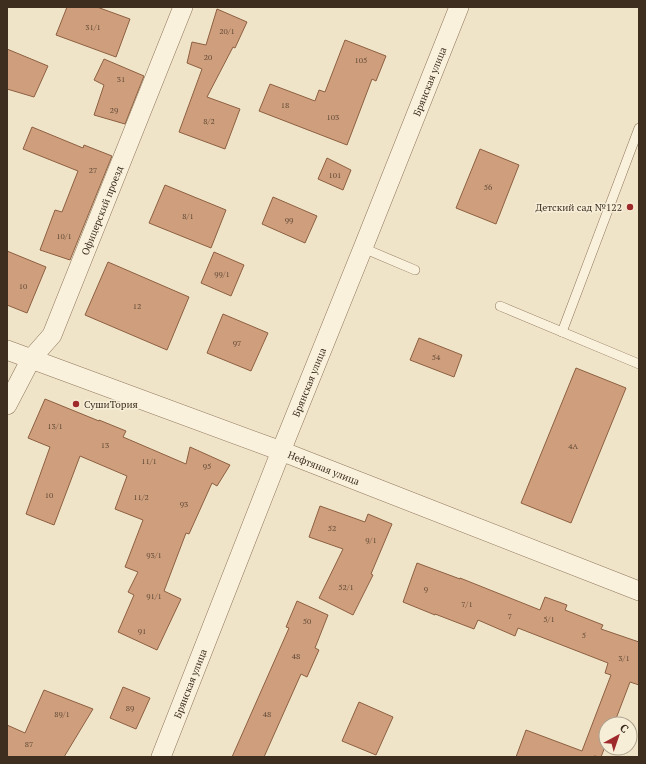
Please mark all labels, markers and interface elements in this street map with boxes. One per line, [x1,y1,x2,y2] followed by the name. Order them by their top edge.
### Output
[85,22,101,32] house number: 31/1
[219,26,235,36] house number: 20/1
[410,45,449,118] street label: Брянская улица
[204,52,212,62] house number: 20
[355,55,367,65] house number: 105
[117,74,125,84] house number: 31
[281,100,289,110] house number: 18
[110,105,118,115] house number: 29
[327,112,339,122] house number: 103
[203,116,215,126] house number: 8/2
[78,163,126,257] street label: Офицерский проезд
[89,165,97,175] house number: 27
[329,170,341,180] house number: 101
[484,182,493,192] house number: 56
[535,201,622,214] place label: Детский сад №122
[625,202,635,212] marker: Детский сад №122
[182,211,194,221] house number: 8/1
[285,215,293,225] house number: 99
[56,231,72,241] house number: 10/1
[214,269,230,279] house number: 99/1
[19,281,27,291] house number: 10
[133,301,141,311] house number: 12
[233,338,241,348] house number: 97
[289,346,329,419] street label: Брянская улица
[432,352,441,362] house number: 54
[84,398,138,411] place label: СушиТория
[71,399,81,409] marker: СушиТория
[47,421,63,431] house number: 13/1
[101,440,109,450] house number: 13
[568,441,578,451] house number: 4А
[286,448,362,488] street label: Нефтяная улица
[141,456,157,466] house number: 11/1
[203,461,211,471] house number: 95
[45,490,53,500] house number: 10
[133,492,149,502] house number: 11/2
[180,499,188,509] house number: 93
[328,523,336,533] house number: 52
[365,535,377,545] house number: 9/1
[146,550,162,560] house number: 93/1
[338,582,354,592] house number: 52/1
[424,584,428,594] house number: 9
[146,591,162,601] house number: 91/1
[461,599,473,609] house number: 7/1
[508,611,512,621] house number: 7
[543,614,555,624] house number: 5/1
[303,616,311,626] house number: 50
[138,626,146,636] house number: 91
[582,630,586,640] house number: 5
[170,647,209,720] street label: Брянская улица
[292,651,300,661] house number: 48
[618,653,630,663] house number: 3/1
[126,703,134,713] house number: 89
[54,709,70,719] house number: 89/1
[263,709,271,719] house number: 48
[598,716,638,756] north arrow
[617,721,632,736] text: С
[25,739,33,749] house number: 87

